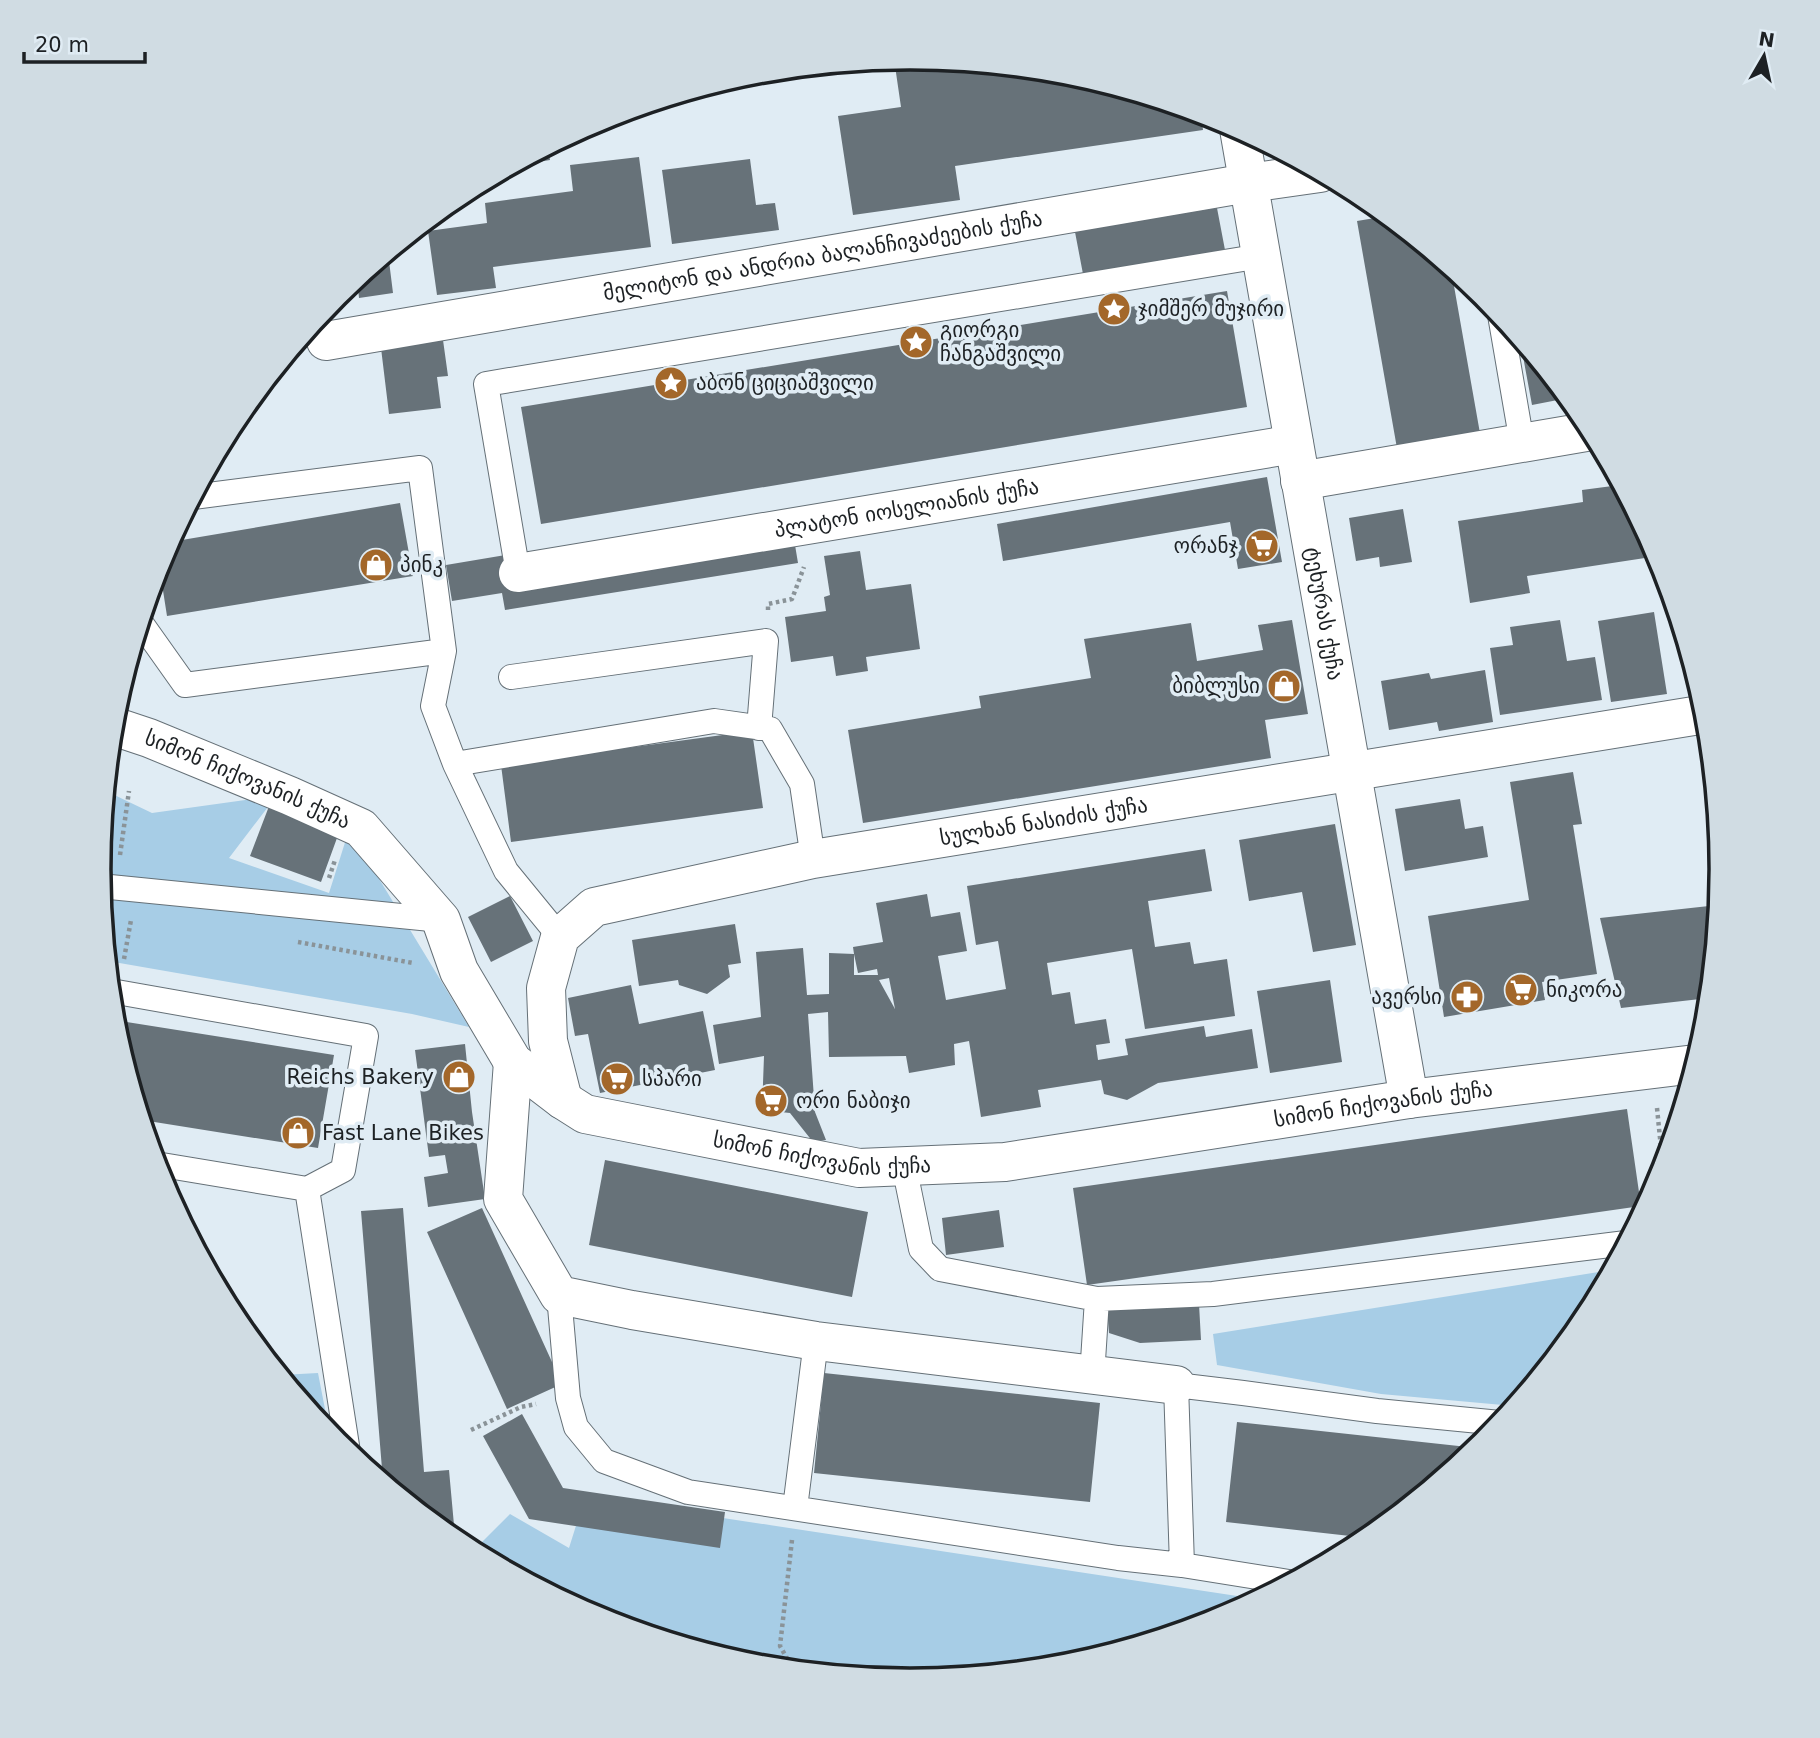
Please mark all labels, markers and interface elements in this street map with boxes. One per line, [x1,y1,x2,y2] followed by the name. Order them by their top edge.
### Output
[24,21,145,65] scale bar
[1729,21,1799,91] north arrow
[1757,27,1776,51] text: N
[35,33,89,57] text: 20 m
[601,206,1044,305] street label: მელიტონ და ანდრია ბალანჩივაძეების ქუჩა
[1095,290,1133,328] place icon: ჯიმშერ მუჯირი
[1138,297,1284,321] place label: ჯიმშერ მუჯირი
[940,318,1061,366] place label: გიორგი ჩანგაშვილი
[897,323,935,361] place icon: გიორგი ჩანგაშვილი
[652,364,690,402] place icon: აბონ ციციაშვილი
[696,371,874,395] place label: აბონ ციციაშვილი
[773,475,1041,542] street label: პლატონ იოსელიანის ქუჩა
[1243,527,1281,565] supermarket icon: ორანჯ
[1174,534,1238,558] place label: ორანჯ
[1300,545,1347,682] street label: ტეხურას ქუჩა
[357,546,395,584] shop icon: პინკ
[400,553,443,577] place label: პინკ
[1265,667,1303,705] shop icon: ბიბლუსი
[1172,674,1260,698] place label: ბიბლუსი
[141,726,354,834] street label: სიმონ ჩიქოვანის ქუჩა
[938,793,1149,850] street label: სულხან ნასიძის ქუჩა
[1502,971,1540,1009] supermarket icon: ნიკორა
[1448,978,1486,1016] pharmacy icon: ავერსი
[1546,978,1622,1002] place label: ნიკორა
[1371,985,1442,1009] place label: ავერსი
[440,1058,478,1096] shop icon: Reichs Bakery
[598,1060,636,1098] supermarket icon: სპარი
[286,1065,434,1089] place label: Reichs Bakery
[642,1067,702,1091] place label: სპარი
[1272,1077,1494,1132] street label: სიმონ ჩიქოვანის ქუჩა
[752,1082,790,1120] supermarket icon: ორი ნაბიჯი
[796,1089,911,1113] place label: ორი ნაბიჯი
[279,1114,317,1152] shop icon: Fast Lane Bikes
[322,1121,484,1145] place label: Fast Lane Bikes
[711,1128,931,1180] street label: სიმონ ჩიქოვანის ქუჩა

